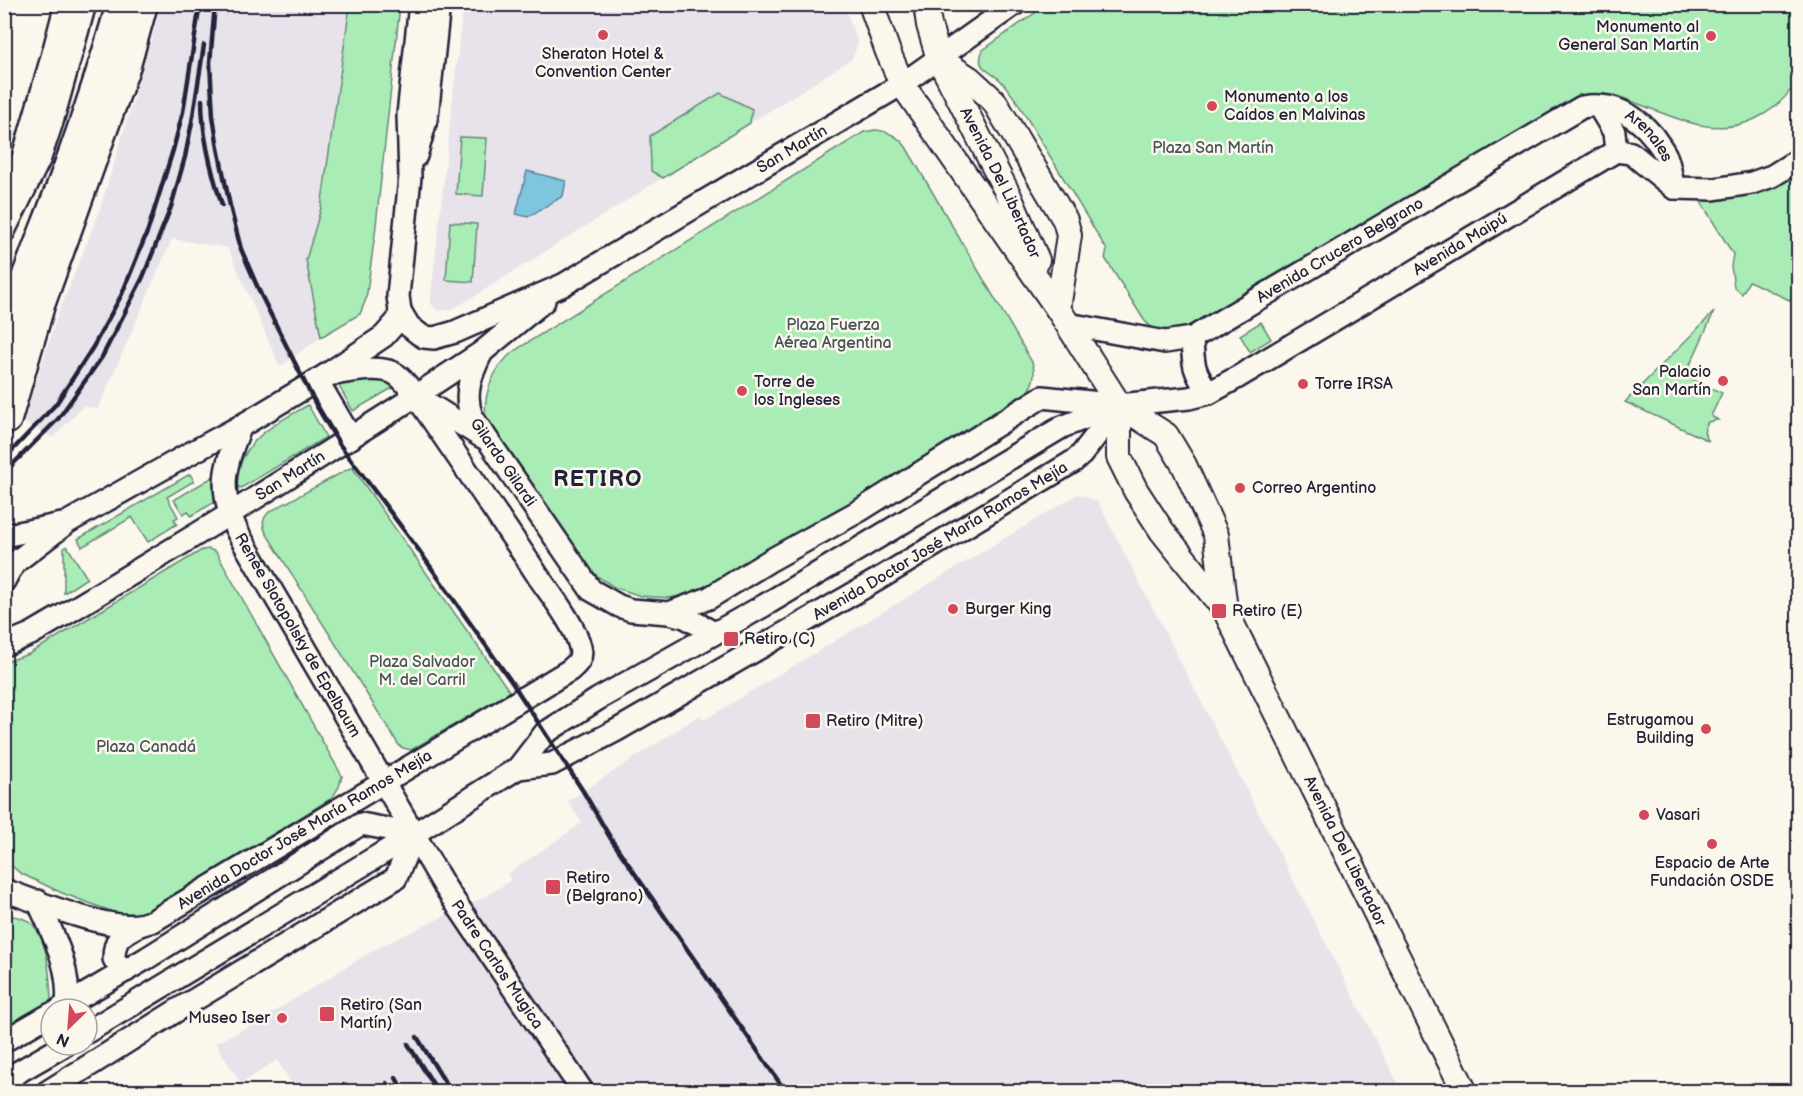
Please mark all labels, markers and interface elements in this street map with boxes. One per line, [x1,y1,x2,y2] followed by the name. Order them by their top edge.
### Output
[1558,18,1699,55] place label: Monumento al General San Martín
[596,28,610,42] marker: Sheraton Hotel & Convention Center
[1704,29,1718,43] marker: Monumento al General San Martín
[535,45,671,82] place label: Sheraton Hotel & Convention Center
[1224,88,1365,125] place label: Monumento a los Caídos en Malvinas
[1205,99,1219,113] marker: Monumento a los Caídos en Malvinas
[956,104,1045,262] street label: Avenida Del Libertador
[1622,106,1677,164] street label: Arenales
[753,121,831,177] street label: San Martín
[1152,139,1274,158] park label: Plaza San Martín
[1253,194,1427,307] street label: Avenida Crucero Belgrano
[1410,209,1511,280] street label: Avenida Maipú
[774,316,892,353] park label: Plaza Fuerza Aérea Argentina
[1632,363,1711,400] place label: Palacio San Martín
[754,373,840,410] place label: Torre de los Ingleses
[1716,374,1730,388] marker: Palacio San Martín
[1315,375,1393,394] place label: Torre IRSA
[1296,377,1310,391] marker: Torre IRSA
[735,384,749,398] marker: Torre de los Ingleses
[466,414,540,510] street label: Gilardo Gilardi
[252,447,329,505] street label: San Martín
[809,458,1071,624] street label: Avenida Doctor José María Ramos Mejía
[553,466,643,493] district label: RETIRO
[1252,479,1376,498] place label: Correo Argentino
[1233,481,1247,495] marker: Correo Argentino
[231,530,365,741] street label: Renée Slotopolsky de Epelbaum
[965,600,1052,619] place label: Burger King
[946,602,960,616] marker: Burger King
[1210,602,1228,620] marker: Retiro (E)
[1232,602,1303,621] place label: Retiro (E)
[722,630,740,648] marker: Retiro (C)
[744,630,816,649] place label: Retiro (C)
[369,653,475,690] park label: Plaza Salvador M. del Carril
[1607,711,1694,748] place label: Estrugamou Building
[804,712,822,730] marker: Retiro (Mitre)
[826,712,924,731] place label: Retiro (Mitre)
[1699,722,1713,736] marker: Estrugamou Building
[96,738,196,757] park label: Plaza Canadá
[174,746,435,914] street label: Avenida Doctor José María Ramos Mejía
[1300,773,1391,930] street label: Avenida Del Libertador
[1656,806,1700,825] place label: Vasari
[1637,808,1651,822] marker: Vasari
[1705,837,1719,851] marker: Espacio de Arte Fundación OSDE
[1650,854,1774,891] place label: Espacio de Arte Fundación OSDE
[566,869,644,906] place label: Retiro (Belgrano)
[544,878,562,896] marker: Retiro (Belgrano)
[447,896,547,1032] street label: Padre Carlos Mugica
[340,996,422,1033] place label: Retiro (San Martín)
[39,997,99,1057] north arrow
[318,1005,336,1023] marker: Retiro (San Martín)
[188,1009,270,1028] place label: Museo Iser
[275,1011,289,1025] marker: Museo Iser
[54,1028,73,1050] text: N

